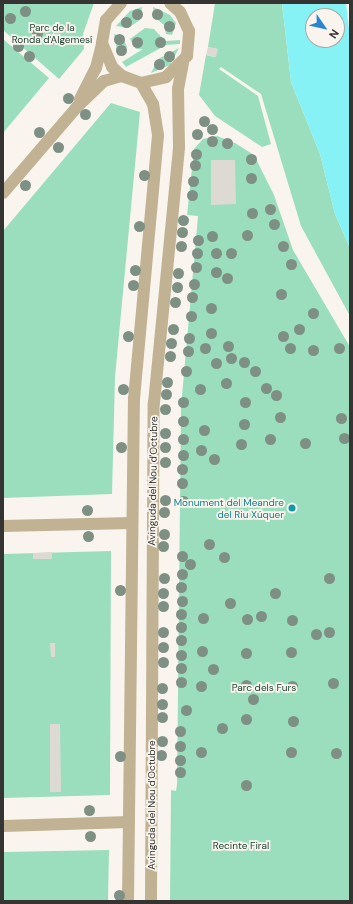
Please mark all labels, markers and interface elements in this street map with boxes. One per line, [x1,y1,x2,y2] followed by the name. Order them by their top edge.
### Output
[305,8,345,48] north arrow
[12,21,92,44] park label: Parc de la Ronda d'Algemesí
[326,27,342,41] text: N
[146,416,160,546] street label: Avinguda del Nou d'Octubre
[174,496,284,520] place label: Monument del Meandre del Riu Xúquer
[287,503,297,513] marker: Monument del Meandre del Riu Xúquer
[232,682,296,694] park label: Parc dels Furs
[146,740,158,870] street label: Avinguda del Nou d'Octubre
[213,840,269,852] park label: Recinte Firal

